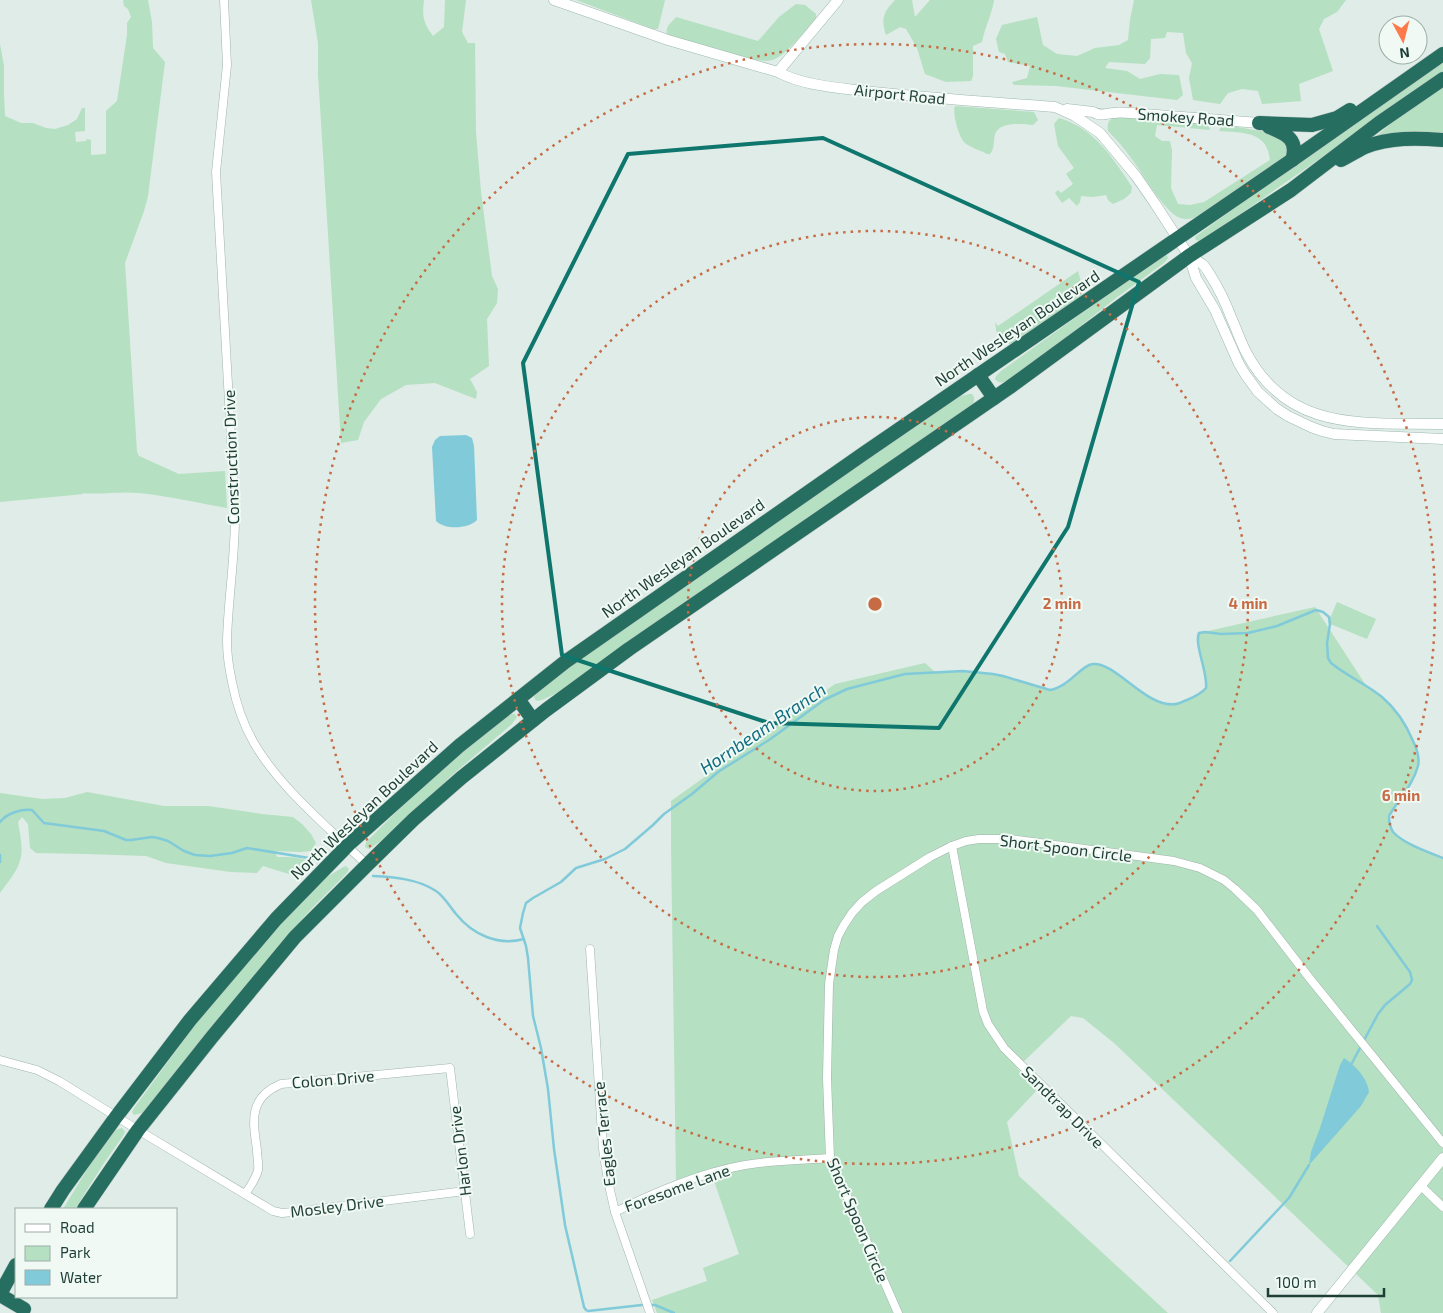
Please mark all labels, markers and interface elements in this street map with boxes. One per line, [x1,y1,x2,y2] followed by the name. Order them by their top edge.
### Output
[1378,15,1428,65] north arrow
[1399,44,1411,62] text: N
[853,79,947,108] street label: Airport Road
[1137,104,1235,129] street label: Smokey Road
[931,265,1103,390] street label: North Wesleyan Boulevard
[219,389,242,525] street label: Construction Drive
[598,494,768,621] street label: North Wesleyan Boulevard
[1043,594,1081,612] text: 2 min
[1228,594,1268,612] text: 4 min
[866,595,884,613] centre of rings
[695,678,830,779] water label: Hornbeam Branch
[286,736,441,883] street label: North Wesleyan Boulevard
[1382,786,1420,804] text: 6 min
[999,830,1133,865] street label: Short Spoon Circle
[1018,1062,1108,1152] street label: Sandtrap Drive
[291,1065,375,1092] street label: Colon Drive
[589,1081,618,1187] street label: Eagles Terrace
[445,1105,474,1197] street label: Harlon Drive
[824,1155,893,1285] street label: Short Spoon Circle
[622,1160,732,1215] street label: Foresome Lane
[289,1190,385,1221] street label: Mosley Drive
[15,1208,178,1298] legend
[60,1218,95,1236] text: Road
[60,1243,91,1261] text: Park
[1268,1266,1384,1298] scale bar
[60,1268,102,1286] text: Water
[1276,1273,1317,1291] text: 100 m

